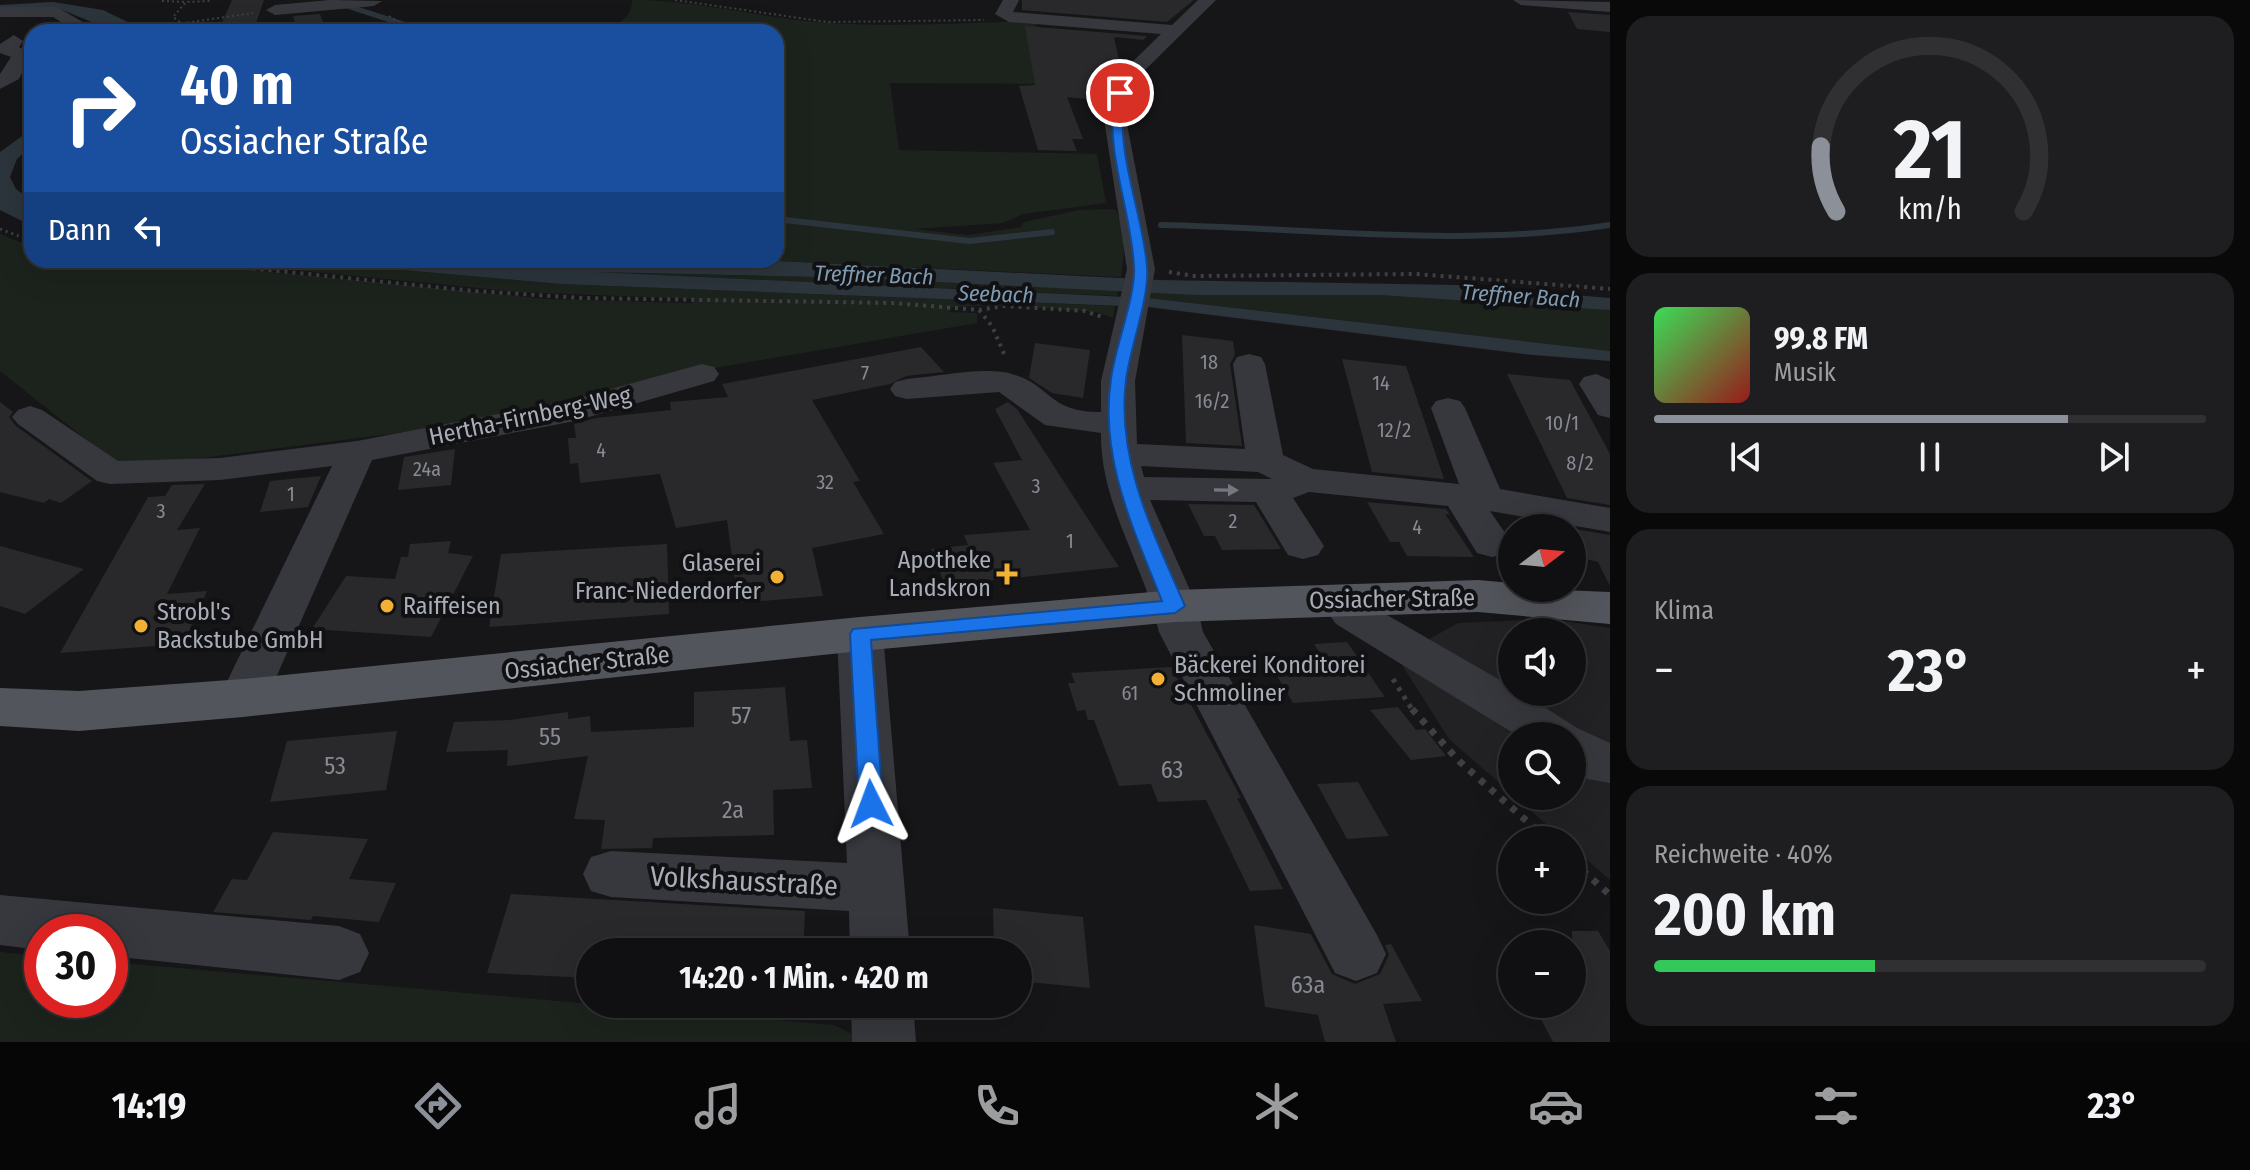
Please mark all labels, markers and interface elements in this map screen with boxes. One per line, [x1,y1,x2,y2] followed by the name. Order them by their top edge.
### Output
[180,52,294,119] text: 40 m
[48,56,152,160] icon: right
[1086,59,1154,127] pin
[1098,71,1142,115] icon: arrive
[1893,100,1966,200] text: 21
[180,120,429,164] text: Ossiacher Straße
[1898,192,1962,227] text: km/h
[127,208,171,252] icon: left
[48,212,111,248] text: Dann
[814,259,934,291] water label: Treffner Bach
[1461,278,1581,314] water label: Treffner Bach
[957,279,1034,309] water label: Seebach
[1774,321,1868,357] text: 99.8 FM
[1200,350,1218,374] house number: 18
[1774,357,1836,388] text: Musik
[861,361,869,385] house number: 7
[1372,371,1390,395] house number: 14
[426,381,634,451] street label: Hertha-Firnberg-Weg
[1195,389,1230,413] house number: 16/2
[1545,411,1579,435] house number: 10/1
[1377,418,1411,442] house number: 12/2
[1724,435,1768,479] icon: previous
[1908,435,1952,479] icon: pause
[2092,435,2136,479] icon: next
[596,438,606,462] house number: 4
[1566,451,1594,475] house number: 8/2
[413,457,441,481] house number: 24a
[816,470,834,494] house number: 32
[1031,474,1041,498] house number: 3
[287,482,295,506] house number: 1
[1214,484,1239,496] one-way arrow
[156,499,166,523] house number: 3
[1229,509,1238,533] house number: 2
[1498,514,1586,602] north arrow
[1498,514,1586,1018] map controls
[1412,515,1422,539] house number: 4
[1066,529,1074,553] house number: 1
[889,546,991,602] place label: Apotheke Landskron
[575,549,762,605] place label: Glaserei Franc-Niederdorfer
[998,565,1016,583] marker: Apotheke Landskron
[768,568,786,586] marker: Glaserei Franc-Niederdorfer
[1309,584,1475,614] street label: Ossiacher Straße
[403,592,501,620] place label: Raiffeisen
[1654,595,1714,626] text: Klima
[378,597,396,615] marker: Raiffeisen
[157,598,324,654] place label: Strobl's Backstube GmbH
[132,617,150,635] marker: Strobl's Backstube GmbH
[1498,618,1586,706] button: sound
[1888,635,1972,707] text: 23°
[503,640,671,686] street label: Ossiacher Straße
[1654,644,1674,697] text: −
[2186,644,2206,697] text: +
[1174,651,1366,707] place label: Bäckerei Konditorei Schmoliner
[1149,670,1167,688] marker: Bäckerei Konditorei Schmoliner
[1122,681,1138,705] house number: 61
[731,702,751,730] house number: 57
[1498,722,1586,810] button: search
[539,723,561,751] house number: 55
[324,752,346,780] house number: 53
[1161,756,1183,784] house number: 63
[829,762,913,846] position arrow
[722,796,744,824] house number: 2a
[1498,826,1586,914] button: +
[1654,839,1833,870] text: Reichweite · 40%
[649,860,839,902] street label: Volkshausstraße
[1654,879,1836,951] text: 200 km
[24,914,128,1018] speed limit sign: 30
[1498,930,1586,1018] button: −
[679,960,929,996] text: 14:20 · 1 Min. · 420 m
[1291,971,1325,999] house number: 63a
[410,1078,466,1134] icon: directions
[690,1078,746,1134] icon: music
[969,1078,1025,1134] icon: phone
[1249,1078,1305,1134] icon: climate
[1528,1078,1584,1134] icon: car
[1808,1078,1864,1134] icon: filters
[112,1084,186,1128] text: 14:19
[2088,1084,2138,1128] text: 23°

